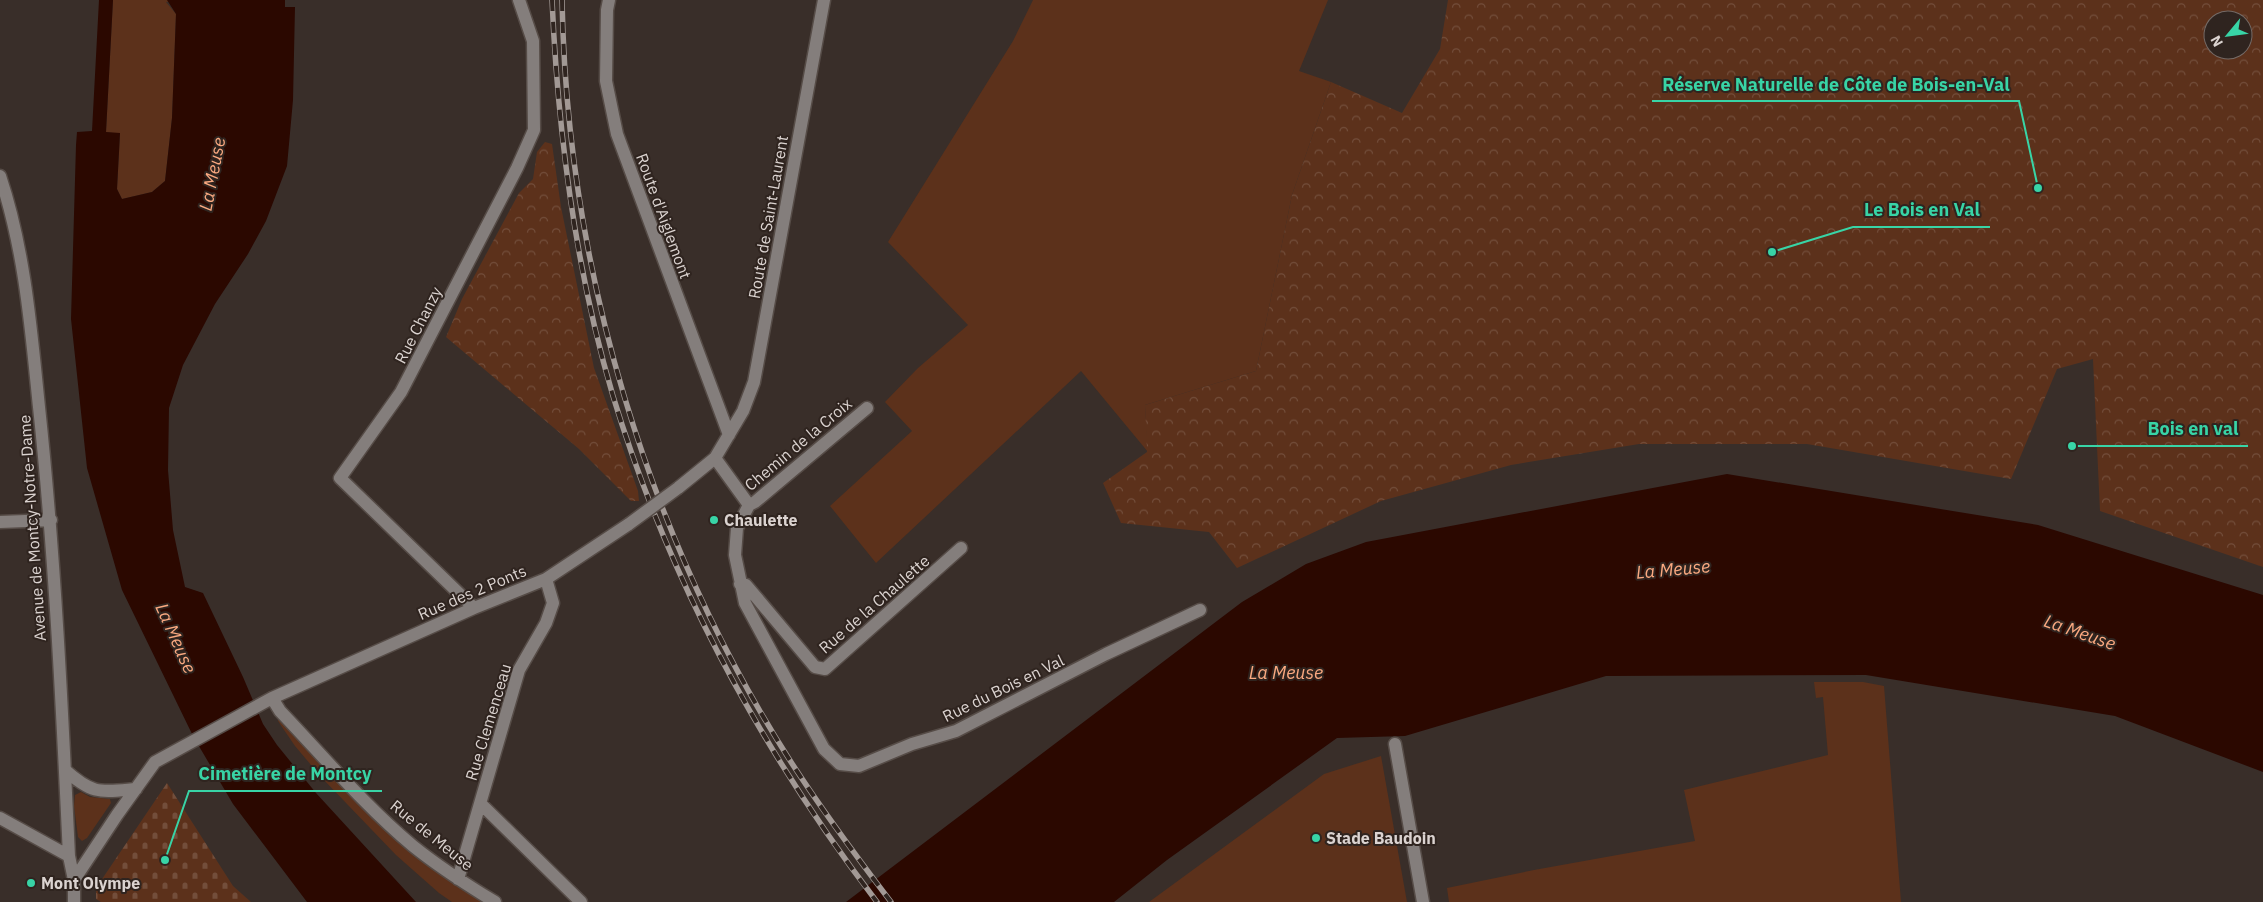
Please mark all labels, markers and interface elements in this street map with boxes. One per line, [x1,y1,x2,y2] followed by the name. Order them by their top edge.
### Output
[2203,10,2253,60] north arrow
[2206,33,2227,50] text: N
[1652,68,2019,101] callout: Réserve Naturelle de Côte de Bois-en-Val
[1662,73,2010,96] text: Réserve Naturelle de Côte de Bois-en-Val
[744,134,792,300] street label: Route de Saint-Laurent
[194,135,230,213] water label: La Meuse
[632,151,696,281] street label: Route d'Aiglemont
[1853,194,1990,227] callout: Le Bois en Val
[1864,198,1981,221] text: Le Bois en Val
[390,283,446,367] street label: Rue Chanzy
[740,393,856,495] street label: Chemin de la Croix
[2138,413,2248,446] callout: Bois en val
[14,414,50,642] street label: Avenue de Montcy-Notre-Dame
[2148,417,2239,440] text: Bois en val
[724,510,798,530] place label: Chaulette
[708,514,720,526] marker: Chaulette
[815,550,934,657] street label: Rue de la Chaulette
[1635,554,1711,584] water label: La Meuse
[415,560,529,624] street label: Rue des 2 Ponts
[150,599,202,677] water label: La Meuse
[2041,609,2119,655] water label: La Meuse
[939,650,1067,726] street label: Rue du Bois en Val
[461,661,515,783] street label: Rue Clemenceau
[1249,661,1323,684] water label: La Meuse
[189,758,382,791] callout: Cimetière de Montcy
[198,762,372,785] text: Cimetière de Montcy
[386,795,478,875] street label: Rue de Meuse
[1326,828,1436,848] place label: Stade Baudoin
[1310,832,1322,844] marker: Stade Baudoin
[41,873,140,893] place label: Mont Olympe
[25,877,37,889] marker: Mont Olympe

